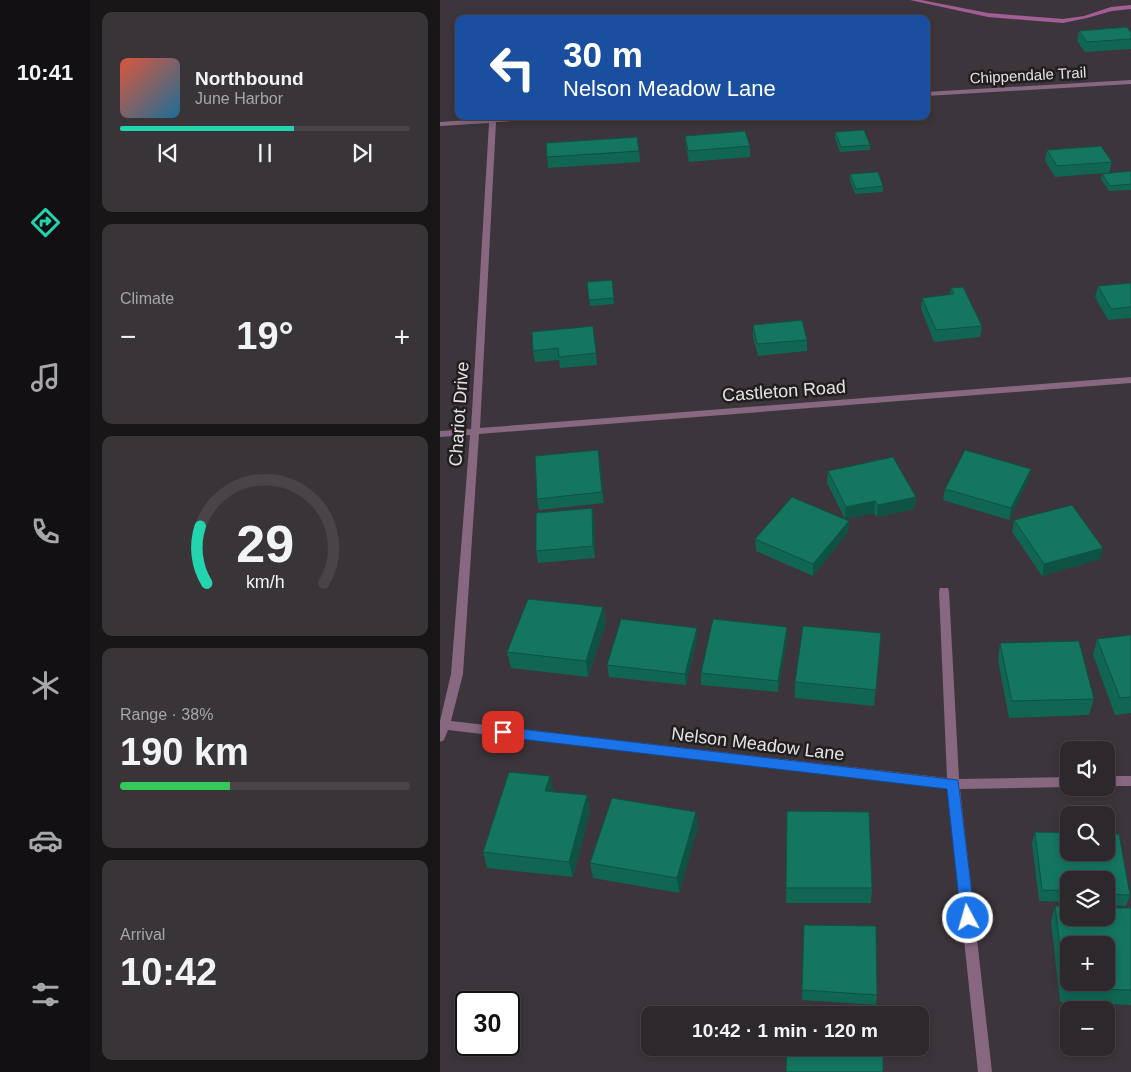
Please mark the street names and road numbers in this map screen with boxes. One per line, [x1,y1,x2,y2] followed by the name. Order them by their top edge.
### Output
[969,63,1087,87] street label: Chippendale Trail
[445,361,473,467] street label: Chariot Drive
[721,377,847,405] street label: Castleton Road
[670,723,846,765] street label: Nelson Meadow Lane

